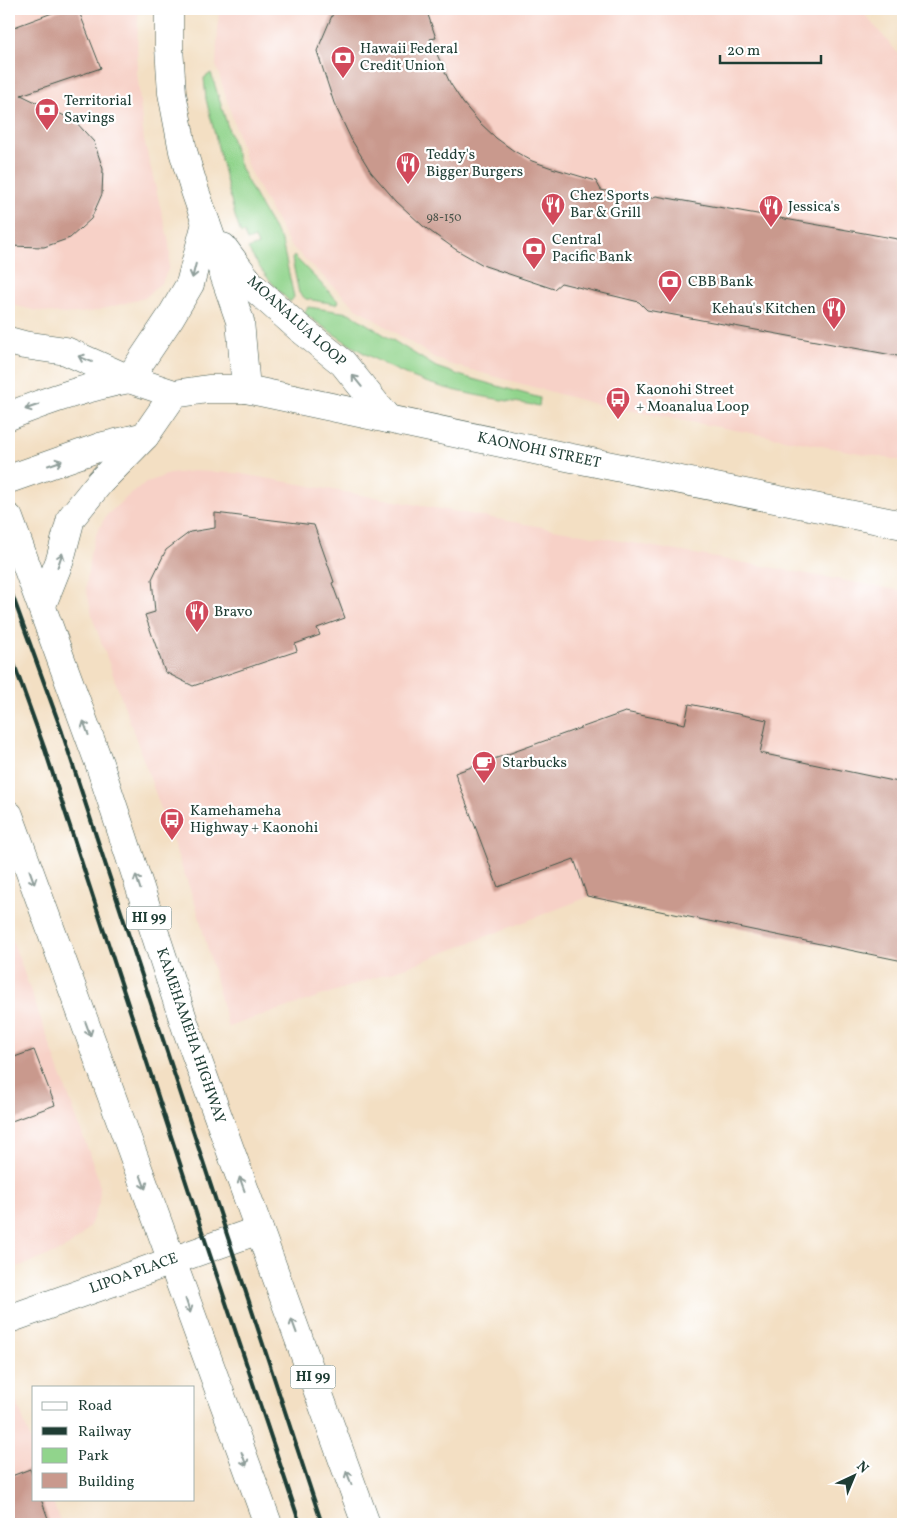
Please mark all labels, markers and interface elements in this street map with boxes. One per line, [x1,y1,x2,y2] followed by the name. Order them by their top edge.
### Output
[720,32,821,64] scale bar
[360,39,458,77] place label: Hawaii Federal Credit Union
[727,41,760,62] text: 20 m
[330,45,356,79] bank icon: Hawaii Federal Credit Union
[64,91,132,129] place label: Territorial Savings
[34,97,60,131] bank icon: Territorial Savings
[426,145,523,183] place label: Teddy's Bigger Burgers
[395,151,421,185] restaurant icon: Teddy's Bigger Burgers
[570,186,649,224] place label: Chez Sports Bar & Grill
[540,192,566,226] restaurant icon: Chez Sports Bar & Grill
[758,194,784,228] restaurant icon: Jessica's
[788,197,840,218] place label: Jessica's
[427,210,461,226] house number: 98-150
[552,230,632,268] place label: Central Pacific Bank
[521,236,547,270] bank icon: Central Pacific Bank
[189,262,198,278] one-way arrow
[657,269,683,303] bank icon: CBB Bank
[242,272,350,373] street label: MOANALUA LOOP
[688,272,753,293] place label: CBB Bank
[821,296,847,330] restaurant icon: Kehau's Kitchen
[712,299,816,320] place label: Kehau's Kitchen
[78,354,93,364] one-way arrow
[352,375,363,388] one-way arrow
[636,380,749,418] place label: Kaonohi Street + Moanalua Loop
[605,386,631,420] bus stop icon: Kaonohi Street + Moanalua Loop
[25,403,41,412] one-way arrow
[475,428,603,474] street label: KAONOHI STREET
[46,457,62,467] one-way arrow
[55,552,65,568] one-way arrow
[184,599,210,633] restaurant icon: Bravo
[214,602,252,623] place label: Bravo
[81,720,90,736] one-way arrow
[471,750,497,784] cafe icon: Starbucks
[502,753,567,774] place label: Starbucks
[190,801,318,839] place label: Kamehameha Highway + Kaonohi
[159,807,185,841] bus stop icon: Kamehameha Highway + Kaonohi
[28,869,37,884] one-way arrow
[132,874,142,890] one-way arrow
[126,906,172,930] road number: HI 99
[150,945,230,1127] street label: KAMEHAMEHA HIGHWAY
[84,1021,93,1037] one-way arrow
[139,1174,148,1189] one-way arrow
[237,1177,246,1192] one-way arrow
[87,1248,181,1300] street label: LIPOA PLACE
[184,1298,193,1314] one-way arrow
[289,1319,298,1334] one-way arrow
[290,1365,336,1388] road number: HI 99
[32,1386,195,1500] legend
[78,1396,112,1417] text: Road
[78,1422,131,1443] text: Railway
[78,1446,109,1467] text: Park
[830,1450,880,1500] north arrow
[240,1451,249,1466] one-way arrow
[852,1457,872,1478] text: N
[344,1471,353,1487] one-way arrow
[78,1472,135,1493] text: Building

